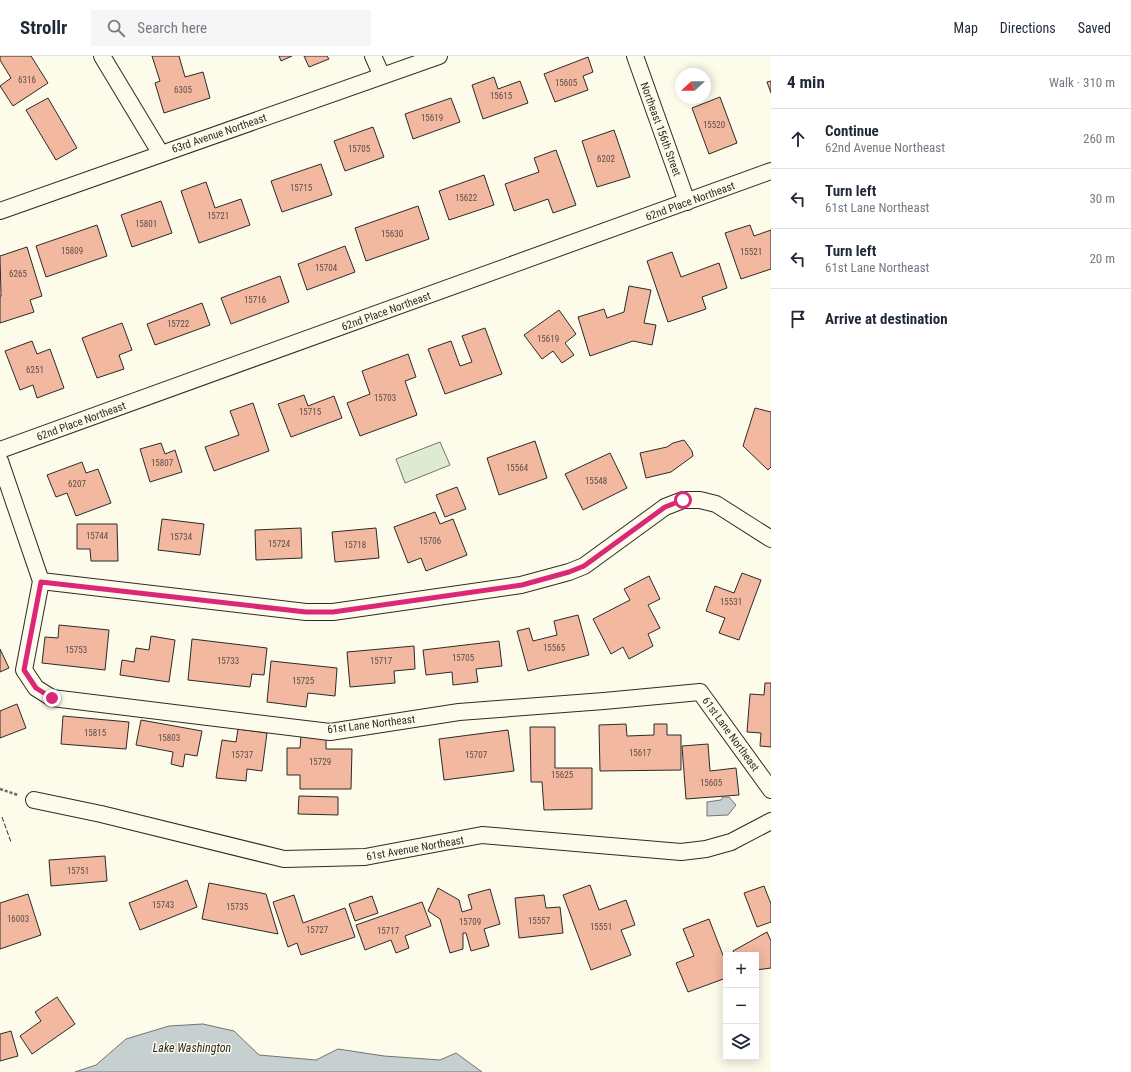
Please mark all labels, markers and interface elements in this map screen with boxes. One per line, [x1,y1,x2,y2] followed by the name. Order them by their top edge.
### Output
[91,10,371,46] search box
[20,16,67,39] text: Strollr
[105,17,127,39] icon: search
[137,19,207,37] text: Search here
[954,20,978,36] text: Map
[1000,20,1056,36] text: Directions
[1078,20,1111,36] text: Saved
[675,68,711,104] north arrow
[787,72,825,92] text: 4 min
[18,75,36,85] house number: 6316
[1049,75,1115,90] text: Walk · 310 m
[555,78,578,88] house number: 15605
[638,80,684,178] street label: Northeast 156th Street
[174,85,192,95] house number: 6305
[490,91,513,101] house number: 15615
[170,111,268,156] street label: 63rd Avenue Northeast
[421,113,443,123] house number: 15619
[703,120,725,130] house number: 15520
[825,122,879,140] text: Continue
[787,128,809,150] icon: ahead
[1083,131,1115,146] text: 260 m
[825,140,945,155] text: 62nd Avenue Northeast
[348,144,371,154] house number: 15705
[597,154,615,164] house number: 6202
[644,179,737,224] street label: 62nd Place Northeast
[825,182,876,200] text: Turn left
[290,183,313,193] house number: 15715
[787,188,809,210] icon: left
[1089,191,1115,206] text: 30 m
[455,193,478,203] house number: 15622
[825,200,929,215] text: 61st Lane Northeast
[207,211,229,221] house number: 15721
[135,219,157,229] house number: 15801
[381,229,403,239] house number: 15630
[825,242,876,260] text: Turn left
[61,246,83,256] house number: 15809
[740,247,762,257] house number: 15521
[787,248,809,270] icon: left
[1089,251,1115,266] text: 20 m
[825,260,929,275] text: 61st Lane Northeast
[315,263,338,273] house number: 15704
[9,269,27,279] house number: 6265
[340,289,433,334] street label: 62nd Place Northeast
[244,295,266,305] house number: 15716
[787,308,809,330] icon: arrive
[825,310,948,328] text: Arrive at destination
[167,319,190,329] house number: 15722
[537,334,559,344] house number: 15619
[26,365,44,375] house number: 6251
[374,393,396,403] house number: 15703
[35,399,128,444] street label: 62nd Place Northeast
[299,407,322,417] house number: 15715
[151,458,174,468] house number: 15807
[506,463,529,473] house number: 15564
[585,476,607,486] house number: 15548
[68,479,86,489] house number: 6207
[674,491,692,509] route start
[86,531,109,541] house number: 15744
[170,532,193,542] house number: 15734
[419,536,441,546] house number: 15706
[268,539,291,549] house number: 15724
[344,540,366,550] house number: 15718
[720,597,742,607] house number: 15531
[543,643,566,653] house number: 15565
[65,645,87,655] house number: 15753
[452,653,475,663] house number: 15705
[217,656,239,666] house number: 15733
[370,656,393,666] house number: 15717
[292,676,315,686] house number: 15725
[43,689,61,707] route end
[699,695,762,774] street label: 61st Lane Northeast
[326,713,416,736] street label: 61st Lane Northeast
[84,728,107,738] house number: 15815
[158,733,180,743] house number: 15803
[629,748,652,758] house number: 15617
[231,750,254,760] house number: 15737
[465,750,488,760] house number: 15707
[309,757,331,767] house number: 15729
[551,770,574,780] house number: 15625
[700,778,723,788] house number: 15605
[365,833,465,863] street label: 61st Avenue Northeast
[67,866,89,876] house number: 15751
[152,900,174,910] house number: 15743
[226,902,249,912] house number: 15735
[7,914,29,924] house number: 16003
[528,916,551,926] house number: 15557
[459,917,481,927] house number: 15709
[590,922,612,932] house number: 15551
[306,925,329,935] house number: 15727
[377,926,400,936] house number: 15717
[723,952,759,1060] map controls
[723,952,759,988] button: +
[723,988,759,1024] button: −
[723,1024,759,1060] button: layers
[153,1041,232,1055] water label: Lake Washington

